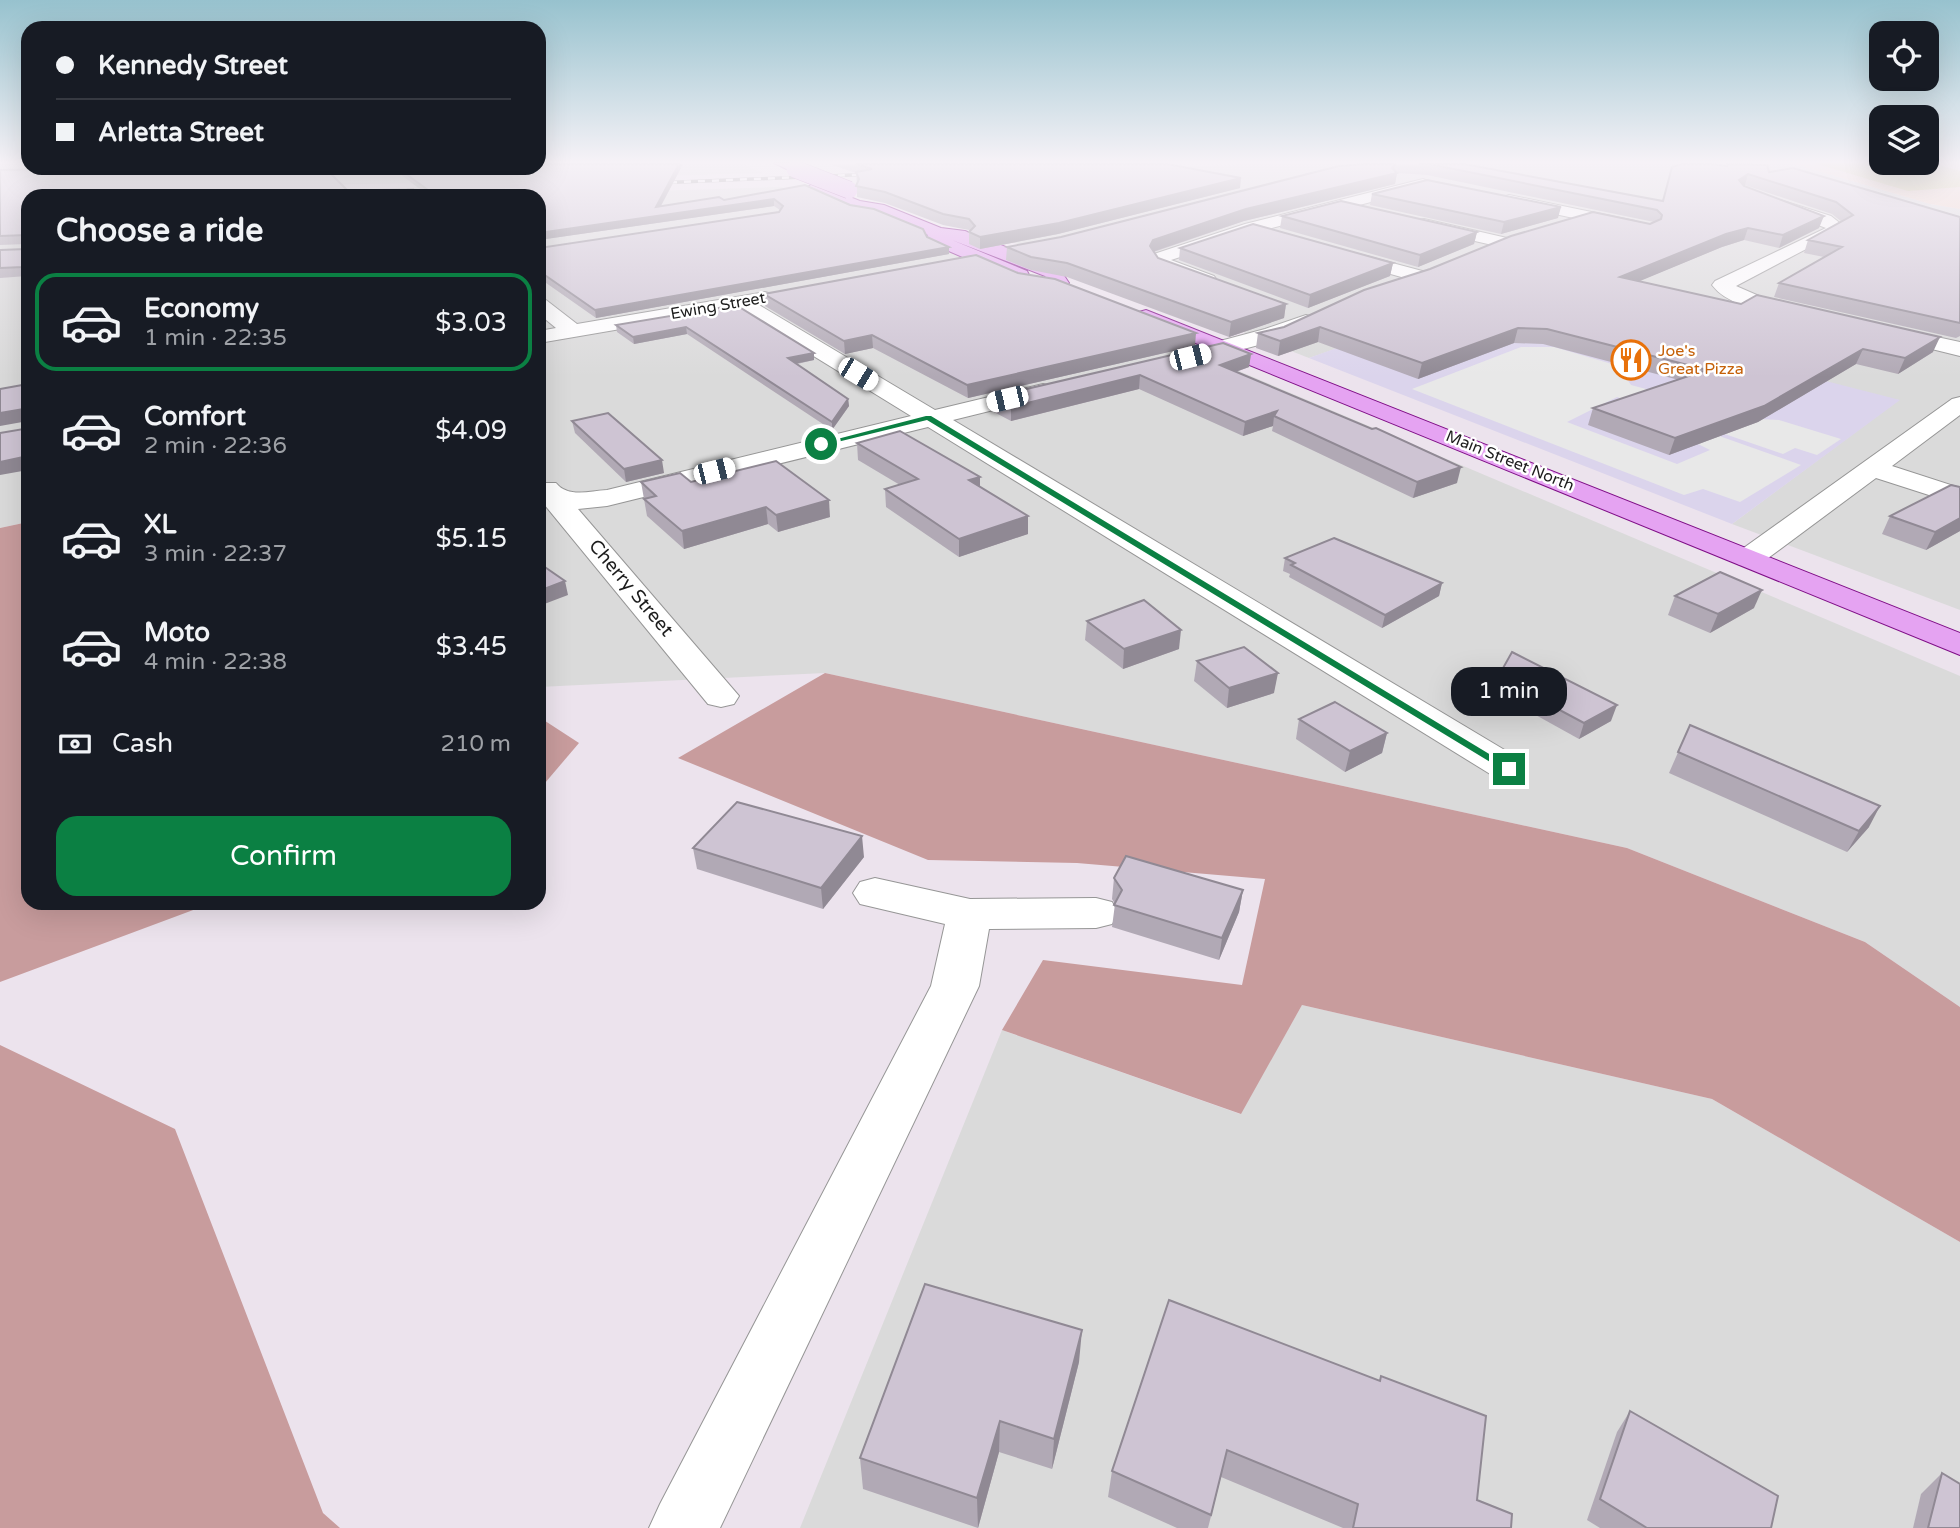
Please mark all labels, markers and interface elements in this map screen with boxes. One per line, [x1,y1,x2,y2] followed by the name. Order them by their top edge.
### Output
[1869,21,1939,175] map controls
[1869,21,1939,91] button: locate
[98,50,288,81] text: Kennedy Street
[1869,105,1939,175] button: layers
[98,117,264,148] text: Arletta Street
[56,212,263,250] text: Choose a ride
[669,288,767,324] street label: Ewing Street
[60,291,123,354] icon: car
[144,293,259,324] text: Economy
[435,307,507,338] text: $3.03
[144,324,287,352] text: 1 min · 22:35
[1610,339,1652,381] restaurant icon: Joe's Great Pizza
[1658,341,1744,379] place label: Joe's Great Pizza
[1168,342,1213,372] car
[835,354,882,394] car
[985,384,1030,414] car
[60,399,123,462] icon: car
[144,401,246,432] text: Comfort
[435,415,507,446] text: $4.09
[1443,426,1577,496] street label: Main Street North
[805,428,837,460] route start
[144,432,287,460] text: 2 min · 22:36
[692,456,737,486] car
[60,507,123,570] icon: car
[144,509,176,540] text: XL
[435,523,507,554] text: $5.15
[584,535,678,641] street label: Cherry Street
[144,540,287,568] text: 3 min · 22:37
[60,615,123,678] icon: car
[144,617,210,648] text: Moto
[436,631,507,662] text: $3.45
[144,648,287,676] text: 4 min · 22:38
[1451,668,1567,716] callout: 1 min
[1478,677,1540,705] text: 1 min
[56,725,94,763] icon: cash
[112,728,173,759] text: Cash
[441,730,511,758] text: 210 m
[1493,753,1525,785] route end
[56,816,511,896] button: Confirm

